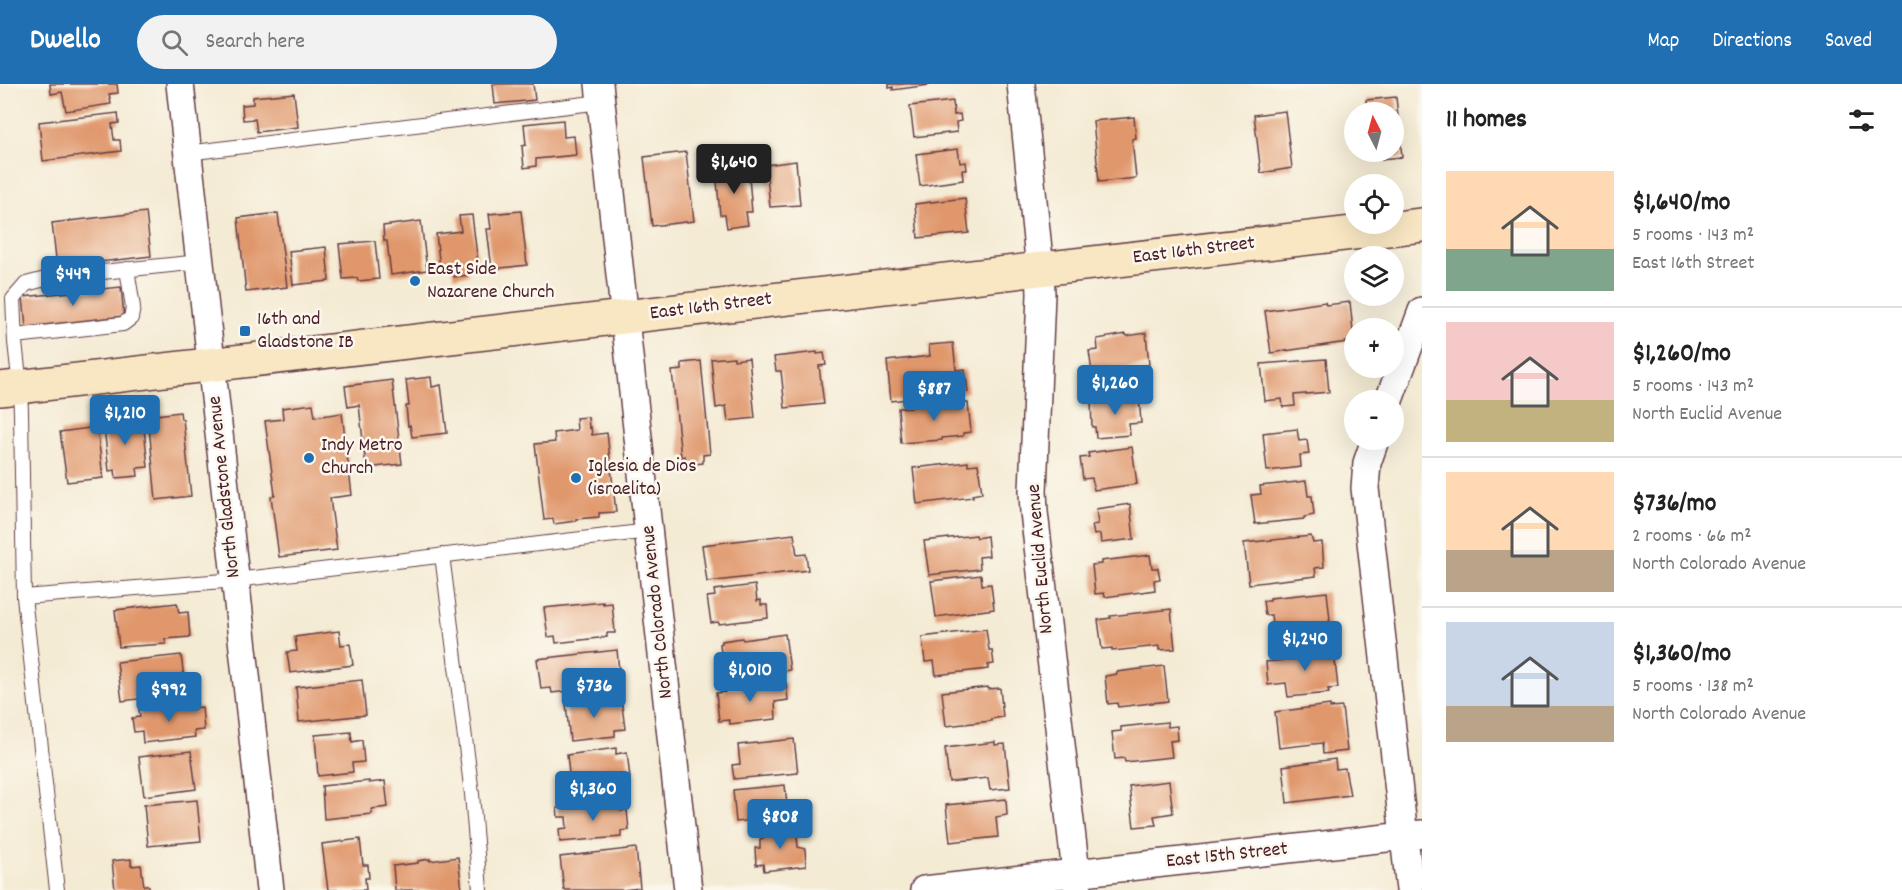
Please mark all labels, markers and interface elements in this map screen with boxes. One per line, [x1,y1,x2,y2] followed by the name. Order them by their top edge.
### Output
[137,15,557,69] search box
[30,22,101,62] text: Dwello
[158,26,191,59] icon: search
[206,27,305,58] text: Search here
[1648,27,1679,57] text: Map
[1712,27,1792,57] text: Directions
[1825,27,1872,57] text: Saved
[1344,102,1404,162] north arrow
[1344,102,1404,450] map controls
[1446,102,1527,139] text: 11 homes
[1845,104,1878,137] icon: filters
[685,144,783,195] pin: $1,640
[710,149,758,177] text: $1,640
[1344,174,1404,234] button: locate
[1632,185,1730,222] text: $1,640/mo
[1494,195,1566,267] icon: home
[1632,222,1754,250] text: 5 rooms · 143 m²
[1131,230,1257,272] street label: East 16th Street
[1344,246,1404,306] button: layers
[1632,250,1755,278] text: East 16th Street
[37,256,109,307] pin: $449
[427,256,554,307] place label: East Side Nazarene Church
[55,261,91,289] text: $449
[408,274,422,288] marker: East Side Nazarene Church
[648,286,774,328] street label: East 16th Street
[257,306,354,357] place label: 16th and Gladstone IB
[1344,318,1404,378] button: +
[238,324,252,338] marker: 16th and Gladstone IB
[1632,336,1731,373] text: $1,260/mo
[1494,346,1566,418] icon: home
[1066,365,1164,416] pin: $1,260
[1091,370,1139,398] text: $1,260
[898,371,970,422] pin: $887
[1632,373,1754,401] text: 5 rooms · 143 m²
[917,376,951,404] text: $887
[1344,390,1404,450] button: −
[201,394,248,579] street label: North Gladstone Avenue
[76,395,174,446] pin: $1,210
[104,400,146,428] text: $1,210
[1632,401,1782,429] text: North Euclid Avenue
[321,432,403,483] place label: Indy Metro Church
[302,451,316,465] marker: Indy Metro Church
[588,453,697,504] place label: Iglesia de Dios (israelita)
[569,471,583,485] marker: Iglesia de Dios (israelita)
[1020,483,1061,635] street label: North Euclid Avenue
[1632,486,1716,523] text: $736/mo
[1494,496,1566,568] icon: home
[1632,523,1752,551] text: 2 rooms · 66 m²
[635,524,681,700] street label: North Colorado Avenue
[1632,551,1806,579] text: North Colorado Avenue
[1256,621,1354,672] pin: $1,240
[1282,626,1328,654] text: $1,240
[1632,636,1731,673] text: $1,360/mo
[1494,646,1566,718] icon: home
[701,652,799,703] pin: $1,010
[728,657,772,685] text: $1,010
[558,668,630,719] pin: $736
[133,672,205,723] pin: $992
[576,673,612,701] text: $736
[1632,673,1754,701] text: 5 rooms · 138 m²
[150,677,188,705] text: $992
[1632,701,1806,729] text: North Colorado Avenue
[544,771,642,822] pin: $1,360
[569,776,617,804] text: $1,360
[744,799,816,850] pin: $808
[761,804,799,832] text: $808
[1165,836,1289,876] street label: East 15th Street

